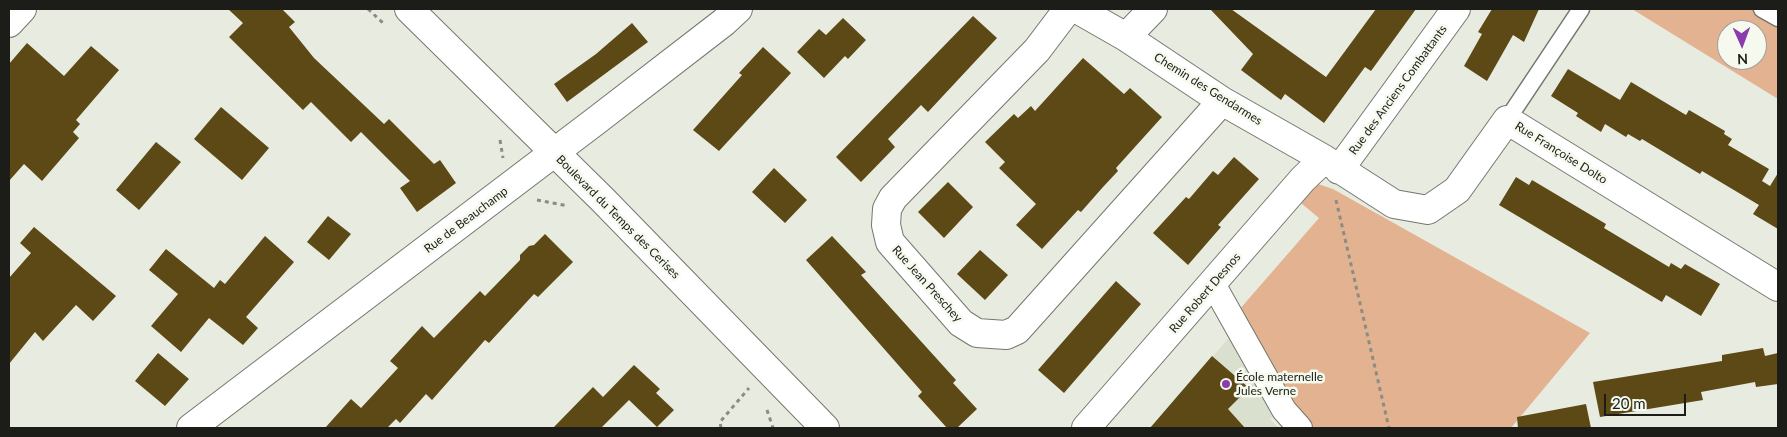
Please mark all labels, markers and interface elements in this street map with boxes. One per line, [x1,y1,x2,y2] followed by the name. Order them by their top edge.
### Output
[1717,20,1767,70] north arrow
[1346,22,1450,158] street label: Rue des Anciens Combattants
[1151,50,1265,128] street label: Chemin des Gendarmes
[1737,51,1748,68] text: N
[1512,119,1610,187] street label: Rue Françoise Dolto
[553,152,683,282] street label: Boulevard du Temps des Cerises
[421,184,511,256] street label: Rue de Beauchamp
[889,243,965,325] street label: Rue Jean Preschey
[1166,250,1244,336] street label: Rue Robert Desnos
[1236,370,1323,398] place label: École maternelle Jules Verne
[1220,378,1232,390] marker: École maternelle Jules Verne
[1607,384,1690,416] scale bar
[1612,394,1646,412] text: 20 m

